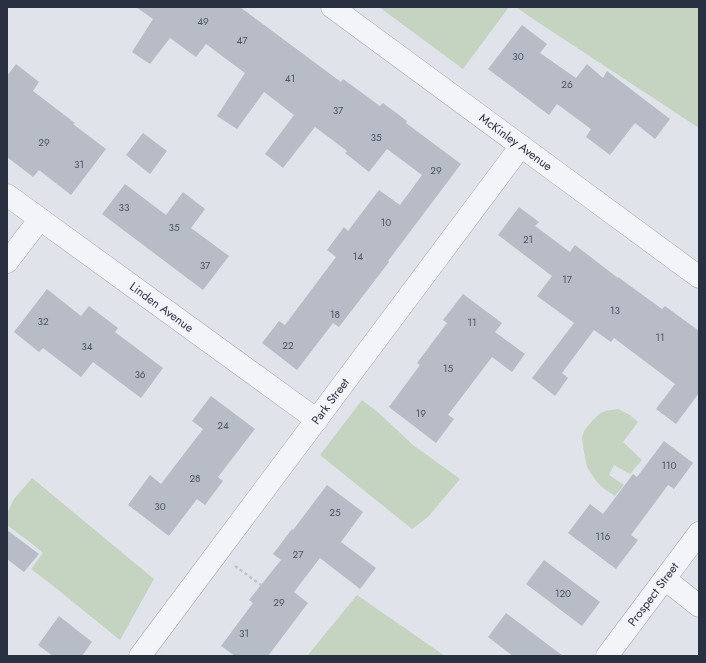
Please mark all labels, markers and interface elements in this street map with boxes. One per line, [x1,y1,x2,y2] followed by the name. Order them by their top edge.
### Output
[197,14,209,29] house number: 49
[236,33,248,48] house number: 47
[512,49,524,64] house number: 30
[285,71,295,86] house number: 41
[561,77,573,92] house number: 26
[333,103,344,118] house number: 37
[475,109,556,175] street label: McKinley Avenue
[370,130,382,145] house number: 35
[38,135,50,150] house number: 29
[74,157,84,172] house number: 31
[430,163,442,178] house number: 29
[119,200,130,215] house number: 33
[381,215,391,230] house number: 10
[168,220,180,235] house number: 35
[523,232,533,247] house number: 21
[353,249,363,264] house number: 14
[200,258,211,273] house number: 37
[562,272,573,287] house number: 17
[126,278,197,337] street label: Linden Avenue
[610,303,621,318] house number: 13
[330,307,340,322] house number: 18
[37,314,49,329] house number: 32
[468,315,477,330] house number: 11
[656,330,665,345] house number: 11
[282,338,294,353] house number: 22
[81,339,93,354] house number: 34
[443,361,453,376] house number: 15
[134,367,146,382] house number: 36
[307,374,354,428] street label: Park Street
[416,406,426,421] house number: 19
[217,418,229,433] house number: 24
[662,458,677,473] house number: 110
[189,471,201,486] house number: 28
[154,499,166,514] house number: 30
[329,505,341,520] house number: 25
[596,529,611,544] house number: 116
[293,547,304,562] house number: 27
[623,559,683,630] street label: Prospect Street
[555,586,571,601] house number: 120
[273,595,285,610] house number: 29
[239,626,249,641] house number: 31

